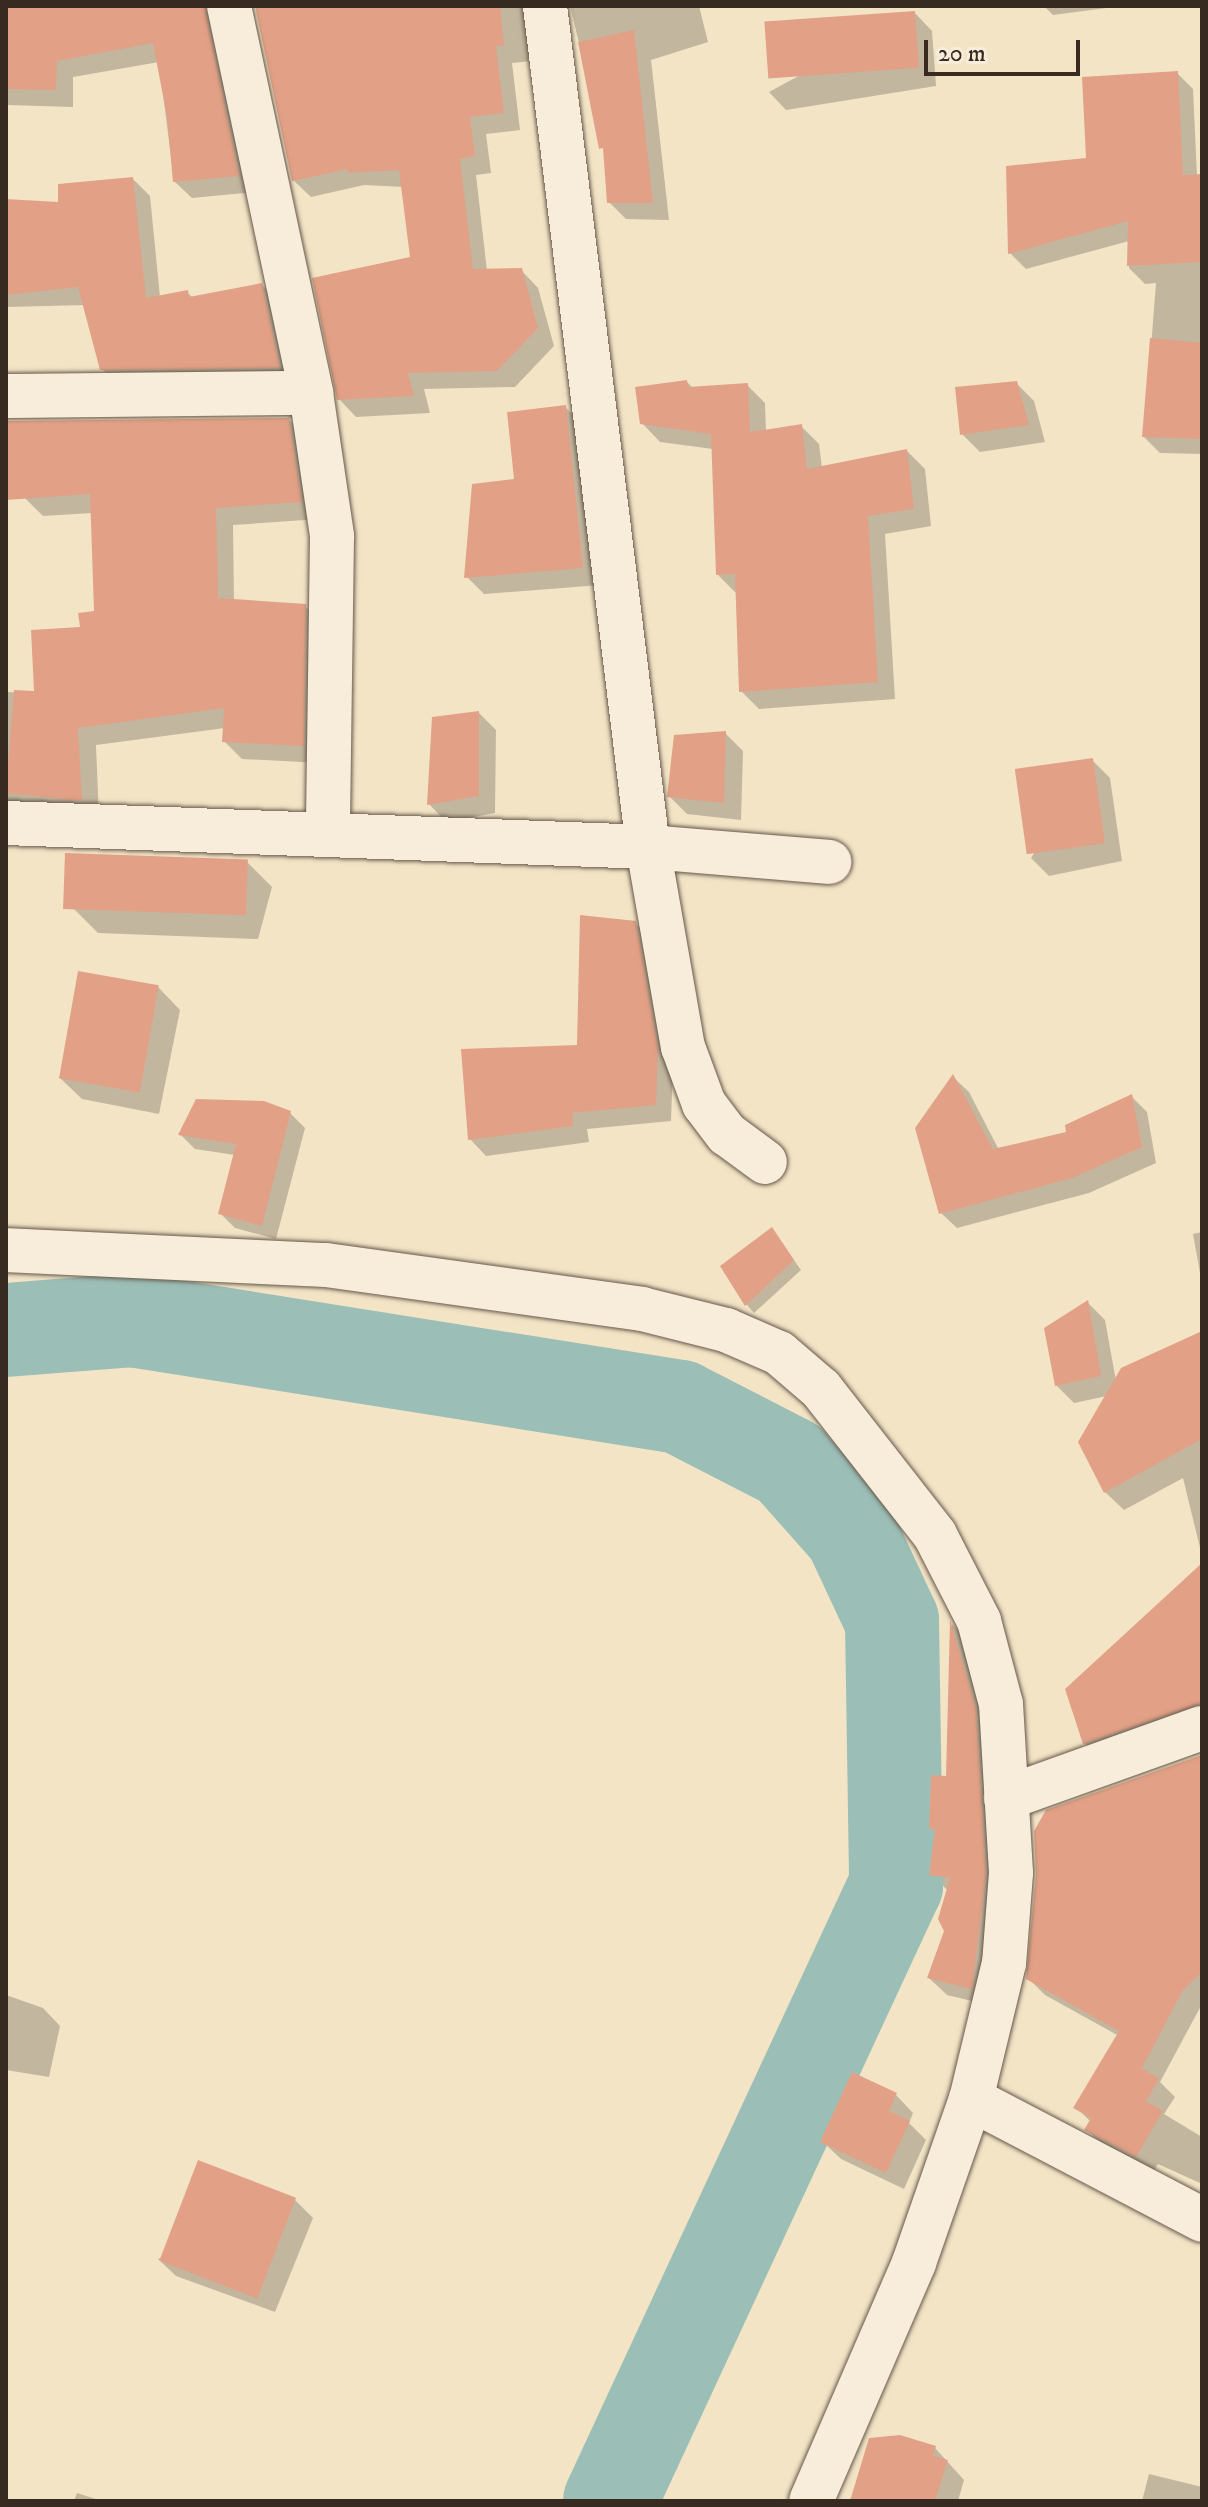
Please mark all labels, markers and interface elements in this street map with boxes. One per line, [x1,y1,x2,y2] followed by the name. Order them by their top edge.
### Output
[928,24,1084,74] scale bar
[938,39,986,69] text: 20 m

